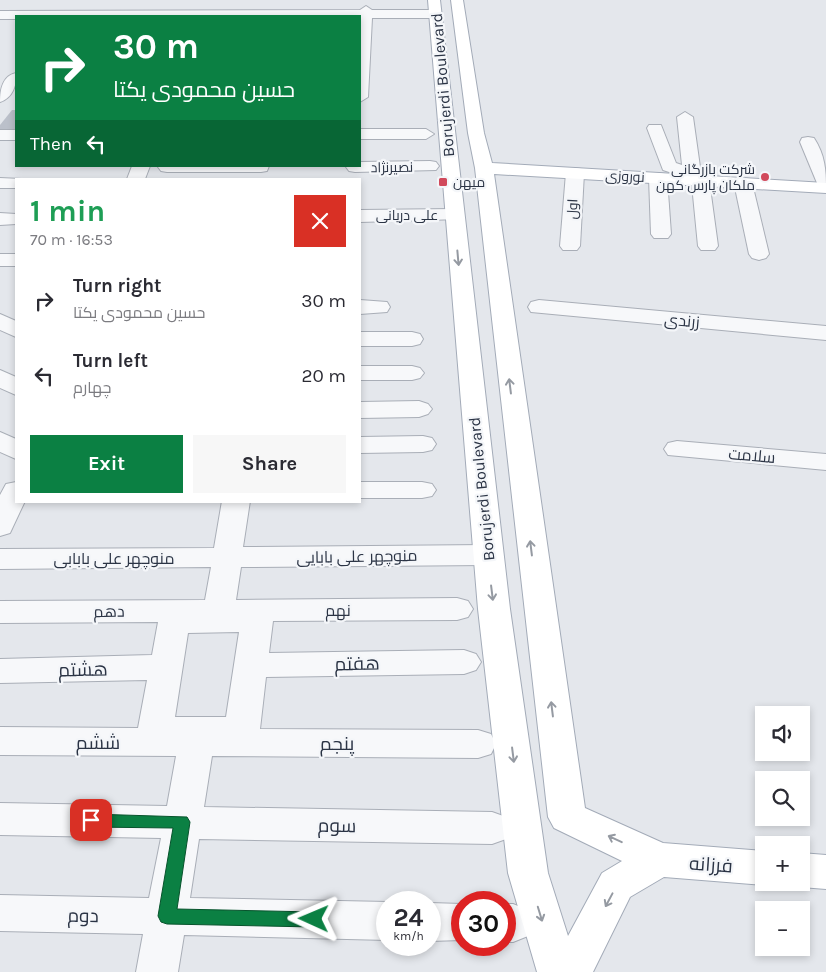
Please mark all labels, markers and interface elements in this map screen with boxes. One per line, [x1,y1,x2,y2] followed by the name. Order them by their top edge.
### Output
[427,12,458,158] street label: Borujerdi Boulevard
[113,26,199,67] text: 30 m
[30,35,95,100] icon: right
[113,77,295,103] text: حسین محمودی یکتا
[82,130,110,158] icon: left
[30,133,72,155] text: Then
[371,159,413,176] street label: نصیرنژاد
[656,161,755,195] place label: شرکت بازرگانی ملکان پارس کهن
[605,167,645,186] street label: نوروزی
[759,171,771,183] marker: شرکت بازرگانی ملکان پارس کهن
[453,174,485,191] place label: میهن
[437,176,449,188] marker: میهن
[30,193,105,229] text: 1 min
[294,195,346,247] button: close
[563,198,582,220] street label: اول
[376,207,438,224] street label: علی دریانی
[30,230,113,249] text: 70 m · 16:53
[453,249,463,265] one-way arrow
[73,275,162,297] text: Turn right
[30,287,58,315] icon: right
[301,290,346,312] text: 30 m
[73,303,205,322] text: حسین محمودی یکتا
[663,309,701,333] street label: زرندی
[73,350,148,372] text: Turn left
[30,362,58,390] icon: left
[301,365,346,387] text: 20 m
[73,378,111,397] text: چهارم
[505,379,515,395] one-way arrow
[465,416,498,562] street label: Borujerdi Boulevard
[30,435,183,493] button: Exit
[193,435,346,493] button: Share
[728,444,776,467] street label: سلامت
[526,540,536,556] one-way arrow
[296,546,418,569] street label: منوچهر علی بابایی
[54,549,175,570] street label: منوچهر علی بابابی
[487,585,497,601] one-way arrow
[325,601,351,622] street label: نهم
[93,602,125,623] street label: دهم
[334,653,380,677] street label: هفتم
[58,659,108,683] street label: هشتم
[547,701,557,717] one-way arrow
[755,706,810,956] map controls
[755,706,810,761] button: sound
[76,732,120,756] street label: ششم
[320,733,354,757] street label: پنجم
[508,746,518,762] one-way arrow
[755,771,810,826] button: search
[70,799,112,841] pin
[77,806,105,834] icon: arrive
[317,815,356,839] street label: سوم
[608,834,623,844] one-way arrow
[755,836,810,891] button: +
[689,853,733,877] street label: فرزانه
[451,891,516,956] speed limit sign: 30
[287,892,339,944] position arrow
[604,892,613,907] one-way arrow
[755,901,810,956] button: −
[393,903,424,932] text: 24
[67,905,99,929] street label: دوم
[536,906,546,922] one-way arrow
[393,929,424,943] text: km/h

